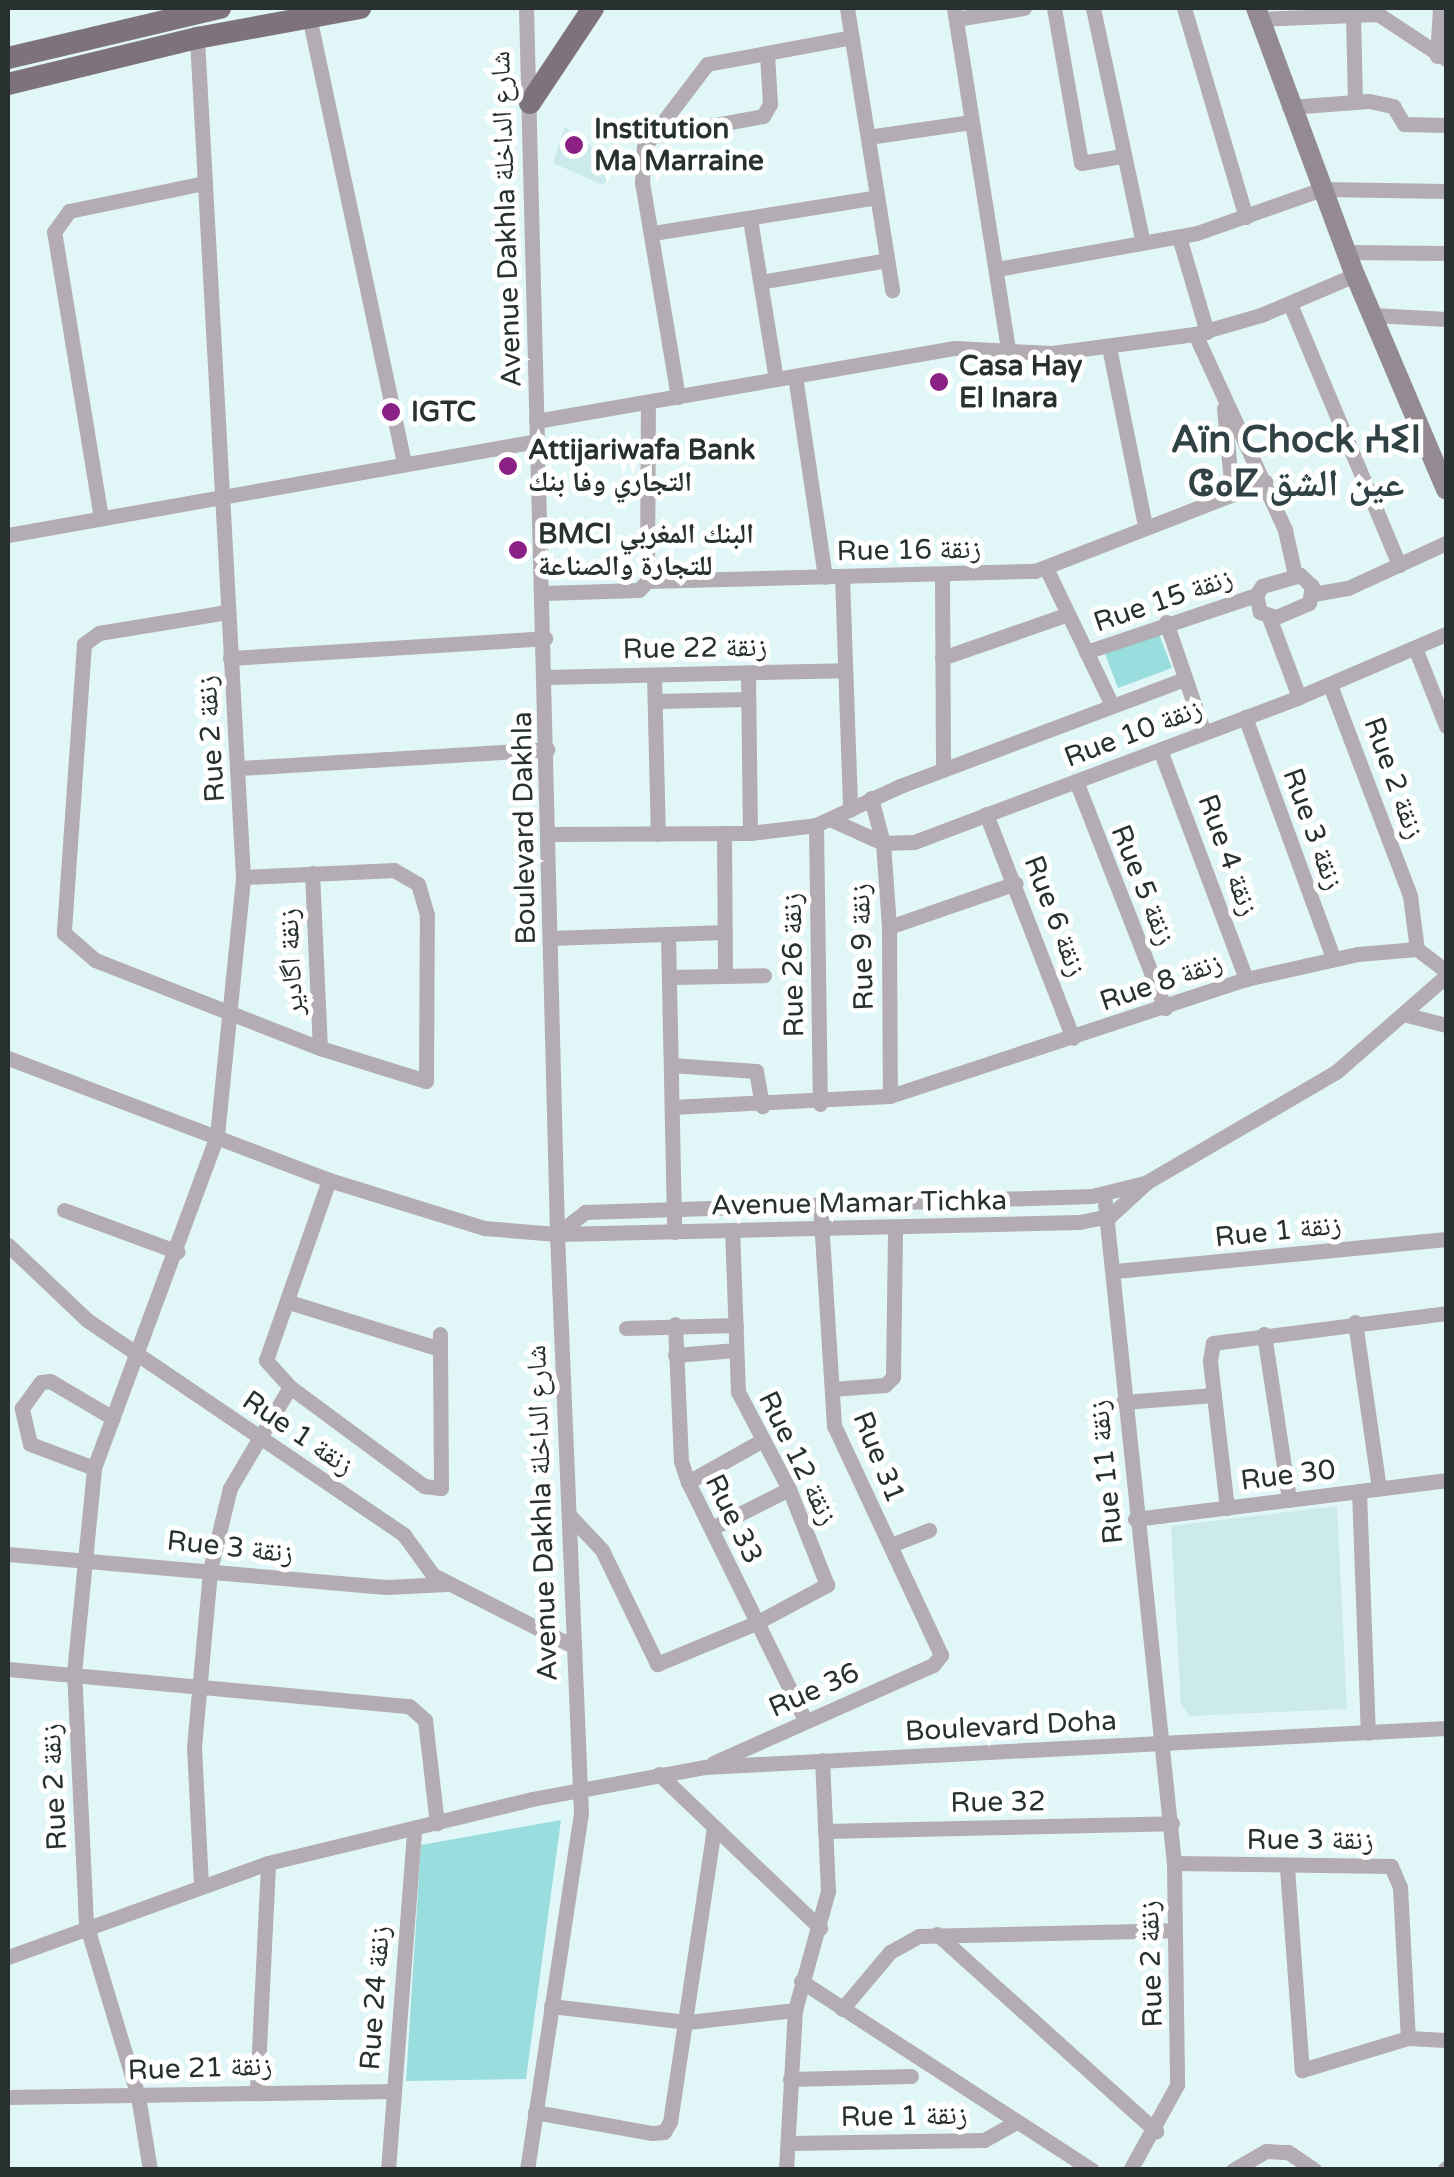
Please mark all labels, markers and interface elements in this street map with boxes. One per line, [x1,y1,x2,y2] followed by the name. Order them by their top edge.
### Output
[483,50,529,388] street label: Avenue Dakhla شارع الداخلة
[594,112,764,178] place label: Institution Ma Marraine
[563,134,585,156] marker: Institution Ma Marraine
[959,349,1082,415] place label: Casa Hay El Inara
[928,371,950,393] marker: Casa Hay El Inara
[411,395,476,429] place label: IGTC
[380,401,402,423] marker: IGTC
[1171,418,1421,508] district label: Aïn Chock ⵄⵉⵏ ⵛⴰⵇ عين الشق
[528,433,755,499] place label: Attijariwafa Bank التجاري وفا بنك
[497,455,519,477] marker: Attijariwafa Bank التجاري وفا بنك
[538,517,754,583] place label: BMCI البنك المغربي للتجارة والصناعة
[836,532,982,568] street label: Rue 16 زنقة
[507,539,529,561] marker: BMCI البنك المغربي للتجارة والصناعة
[1089,561,1237,639] street label: Rue 15 زنقة
[622,630,768,666] street label: Rue 22 زنقة
[190,674,232,804] street label: Rue 2 زنقة
[1059,691,1207,775] street label: Rue 10 زنقة
[505,711,543,945] street label: Boulevard Dakhla
[1356,713,1432,843] street label: Rue 2 زنقة
[1275,764,1351,894] street label: Rue 3 زنقة
[1190,790,1266,920] street label: Rue 4 زنقة
[1104,820,1182,950] street label: Rue 5 زنقة
[1017,851,1093,981] street label: Rue 6 زنقة
[843,883,881,1011] street label: Rue 9 زنقة
[775,892,811,1038] street label: Rue 26 زنقة
[271,908,311,1016] street label: زنقة اگادير
[1095,945,1227,1019] street label: Rue 8 زنقة
[711,1184,1007,1222] street label: Avenue Mamar Tichka
[1213,1208,1343,1254] street label: Rue 1 زنقة
[519,1344,565,1682] street label: Avenue Dakhla شارع الداخلة
[236,1384,360,1482] street label: Rue 1 زنقة
[751,1386,845,1530] street label: Rue 12 زنقة
[1082,1398,1130,1546] street label: Rue 11 زنقة
[846,1407,912,1507] street label: Rue 31
[1239,1453,1337,1497] street label: Rue 30
[698,1469,770,1569] street label: Rue 33
[165,1524,295,1570] street label: Rue 3 زنقة
[764,1655,864,1725] street label: Rue 36
[904,1704,1118,1748] street label: Boulevard Doha
[34,1723,74,1851] street label: Rue 2 زنقة
[950,1784,1046,1820] street label: Rue 32
[1247,1823,1373,1857] street label: Rue 3 زنقة
[1132,1900,1170,2028] street label: Rue 2 زنقة
[353,1925,397,2071] street label: Rue 24 زنقة
[127,2049,273,2087] street label: Rue 21 زنقة
[840,2098,968,2134] street label: Rue 1 زنقة

